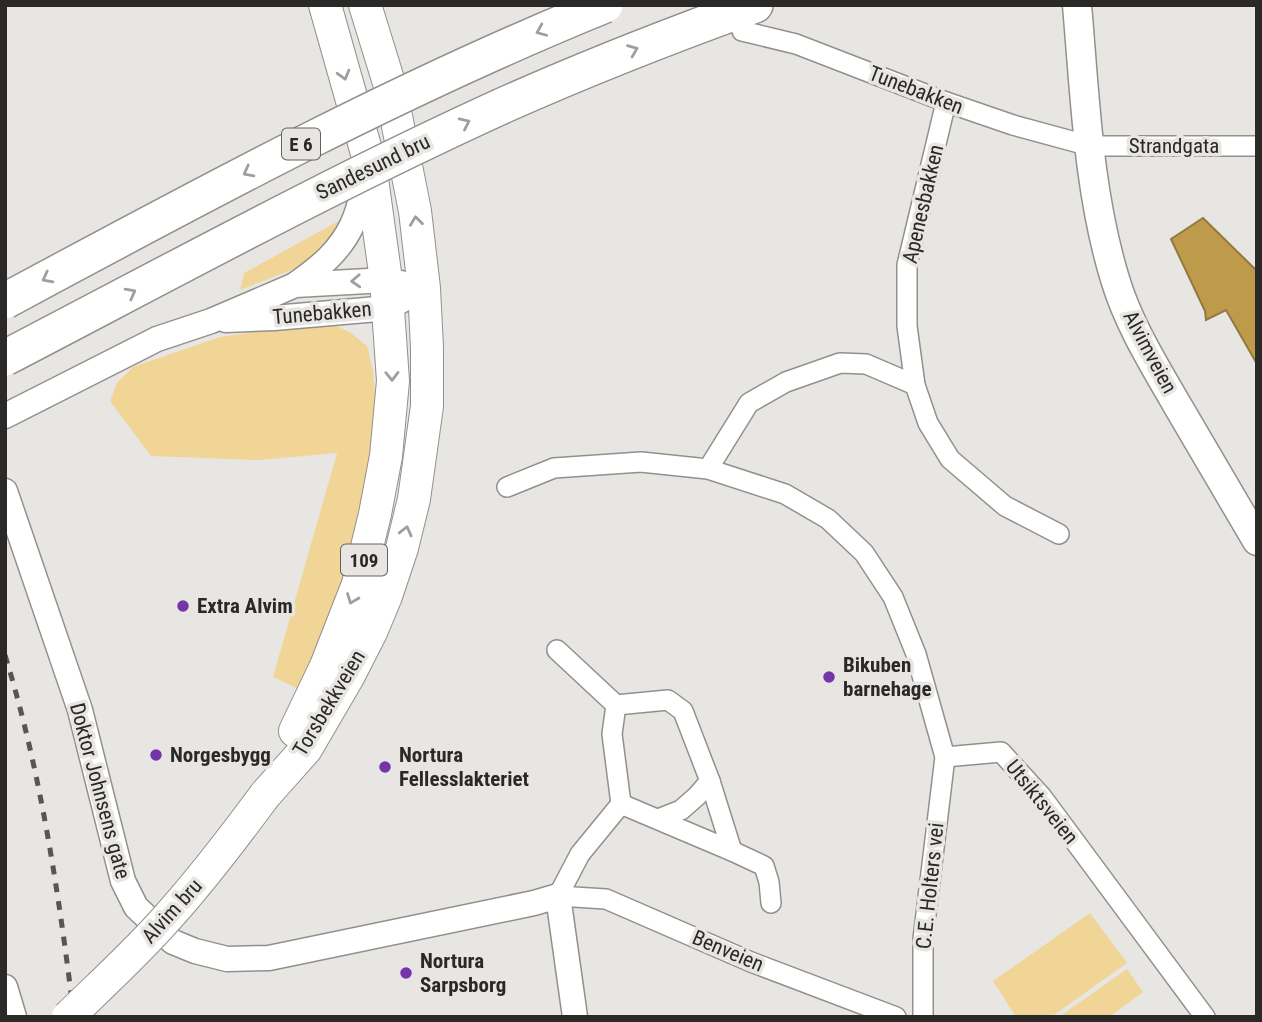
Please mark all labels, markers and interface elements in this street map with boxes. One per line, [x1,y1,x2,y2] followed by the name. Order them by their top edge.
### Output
[536,23,549,37] one-way arrow
[626,45,638,59] one-way arrow
[865,61,967,119] street label: Tunebakken
[336,69,351,81] one-way arrow
[458,117,470,131] one-way arrow
[282,128,320,160] road number: E 6
[312,129,434,205] street label: Sandesund bru
[1129,134,1219,158] street label: Strandgata
[898,142,948,266] street label: Apenesbakken
[243,164,255,177] one-way arrow
[408,215,423,226] one-way arrow
[42,270,54,283] one-way arrow
[351,274,362,289] one-way arrow
[124,287,136,301] one-way arrow
[272,297,372,329] street label: Tunebakken
[1118,307,1182,397] street label: Alvimveien
[384,371,400,382] one-way arrow
[398,525,413,537] one-way arrow
[341,544,387,576] road number: 109
[346,592,360,604] one-way arrow
[197,594,293,618] place label: Extra Alvim
[175,598,191,614] marker: Extra Alvim
[288,646,370,760] street label: Torsbekkveien
[843,653,931,701] place label: Bikuben barnehage
[821,669,837,685] marker: Bikuben barnehage
[65,700,135,882] street label: Doktor Johnsens gate
[170,743,271,767] place label: Norgesbygg
[399,743,529,791] place label: Nortura Fellesslakteriet
[148,747,164,763] marker: Norgesbygg
[1001,755,1083,849] street label: Utsiktsveien
[377,759,393,775] marker: Nortura Fellesslakteriet
[911,822,949,950] street label: C.E. Holters vei
[137,874,207,948] street label: Alvim bru
[689,925,767,977] street label: Benveien
[420,949,506,997] place label: Nortura Sarpsborg
[398,965,414,981] marker: Nortura Sarpsborg

